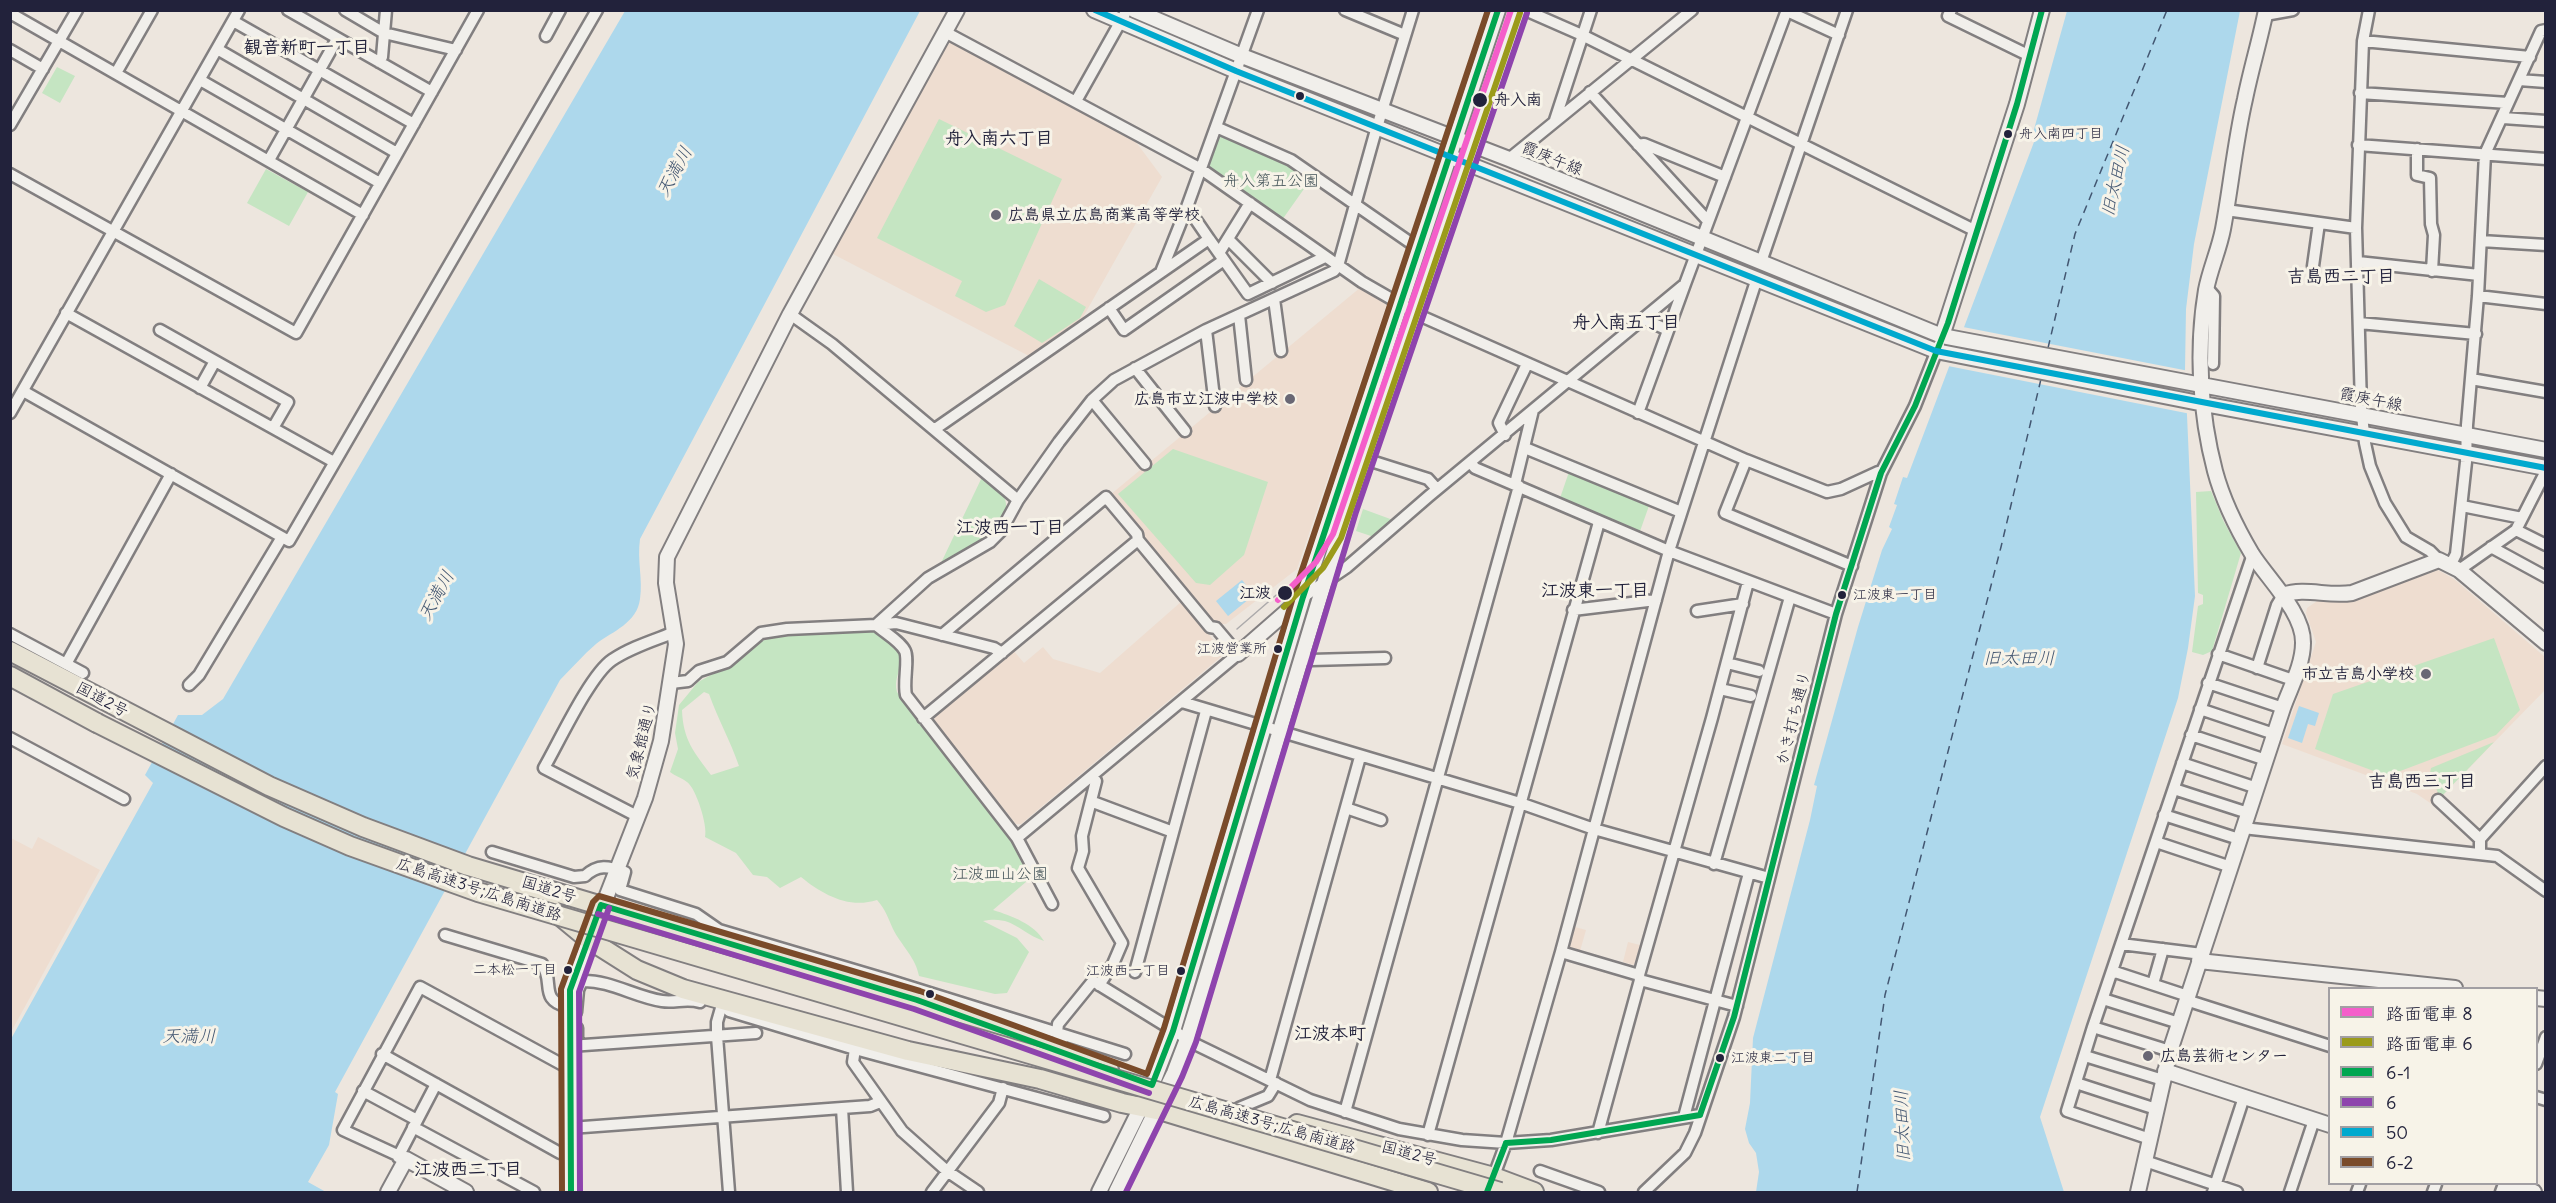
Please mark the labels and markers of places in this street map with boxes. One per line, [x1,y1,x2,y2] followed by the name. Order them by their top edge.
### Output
[1294,90,1306,102] unlabelled marker
[1494,90,1542,110] place label: 舟入南
[1471,91,1489,109] marker: 舟入南
[2019,126,2103,142] place label: 舟入南四丁目
[2002,128,2014,140] marker: 舟入南四丁目
[1008,205,1200,225] place label: 広島県立広島商業高等学校
[989,208,1003,222] marker: 広島県立広島商業高等学校
[1134,389,1278,409] place label: 広島市立江波中学校
[1283,392,1297,406] marker: 広島市立江波中学校
[1239,583,1271,603] place label: 江波
[1276,584,1294,602] marker: 江波
[1853,587,1937,603] place label: 江波東一丁目
[1836,589,1848,601] marker: 江波東一丁目
[1197,641,1267,657] place label: 江波営業所
[1272,643,1284,655] marker: 江波営業所
[2302,664,2414,684] place label: 市立吉島小学校
[2419,667,2433,681] marker: 市立吉島小学校
[473,962,557,978] place label: 二本松一丁目
[1086,963,1170,979] place label: 江波西一丁目
[562,964,574,976] marker: 二本松一丁目
[1175,965,1187,977] marker: 江波西一丁目
[924,988,936,1000] unlabelled marker
[2160,1046,2288,1066] place label: 広島芸術センター
[2141,1049,2155,1063] marker: 広島芸術センター
[1731,1050,1815,1066] place label: 江波東二丁目
[1714,1052,1726,1064] marker: 江波東二丁目

